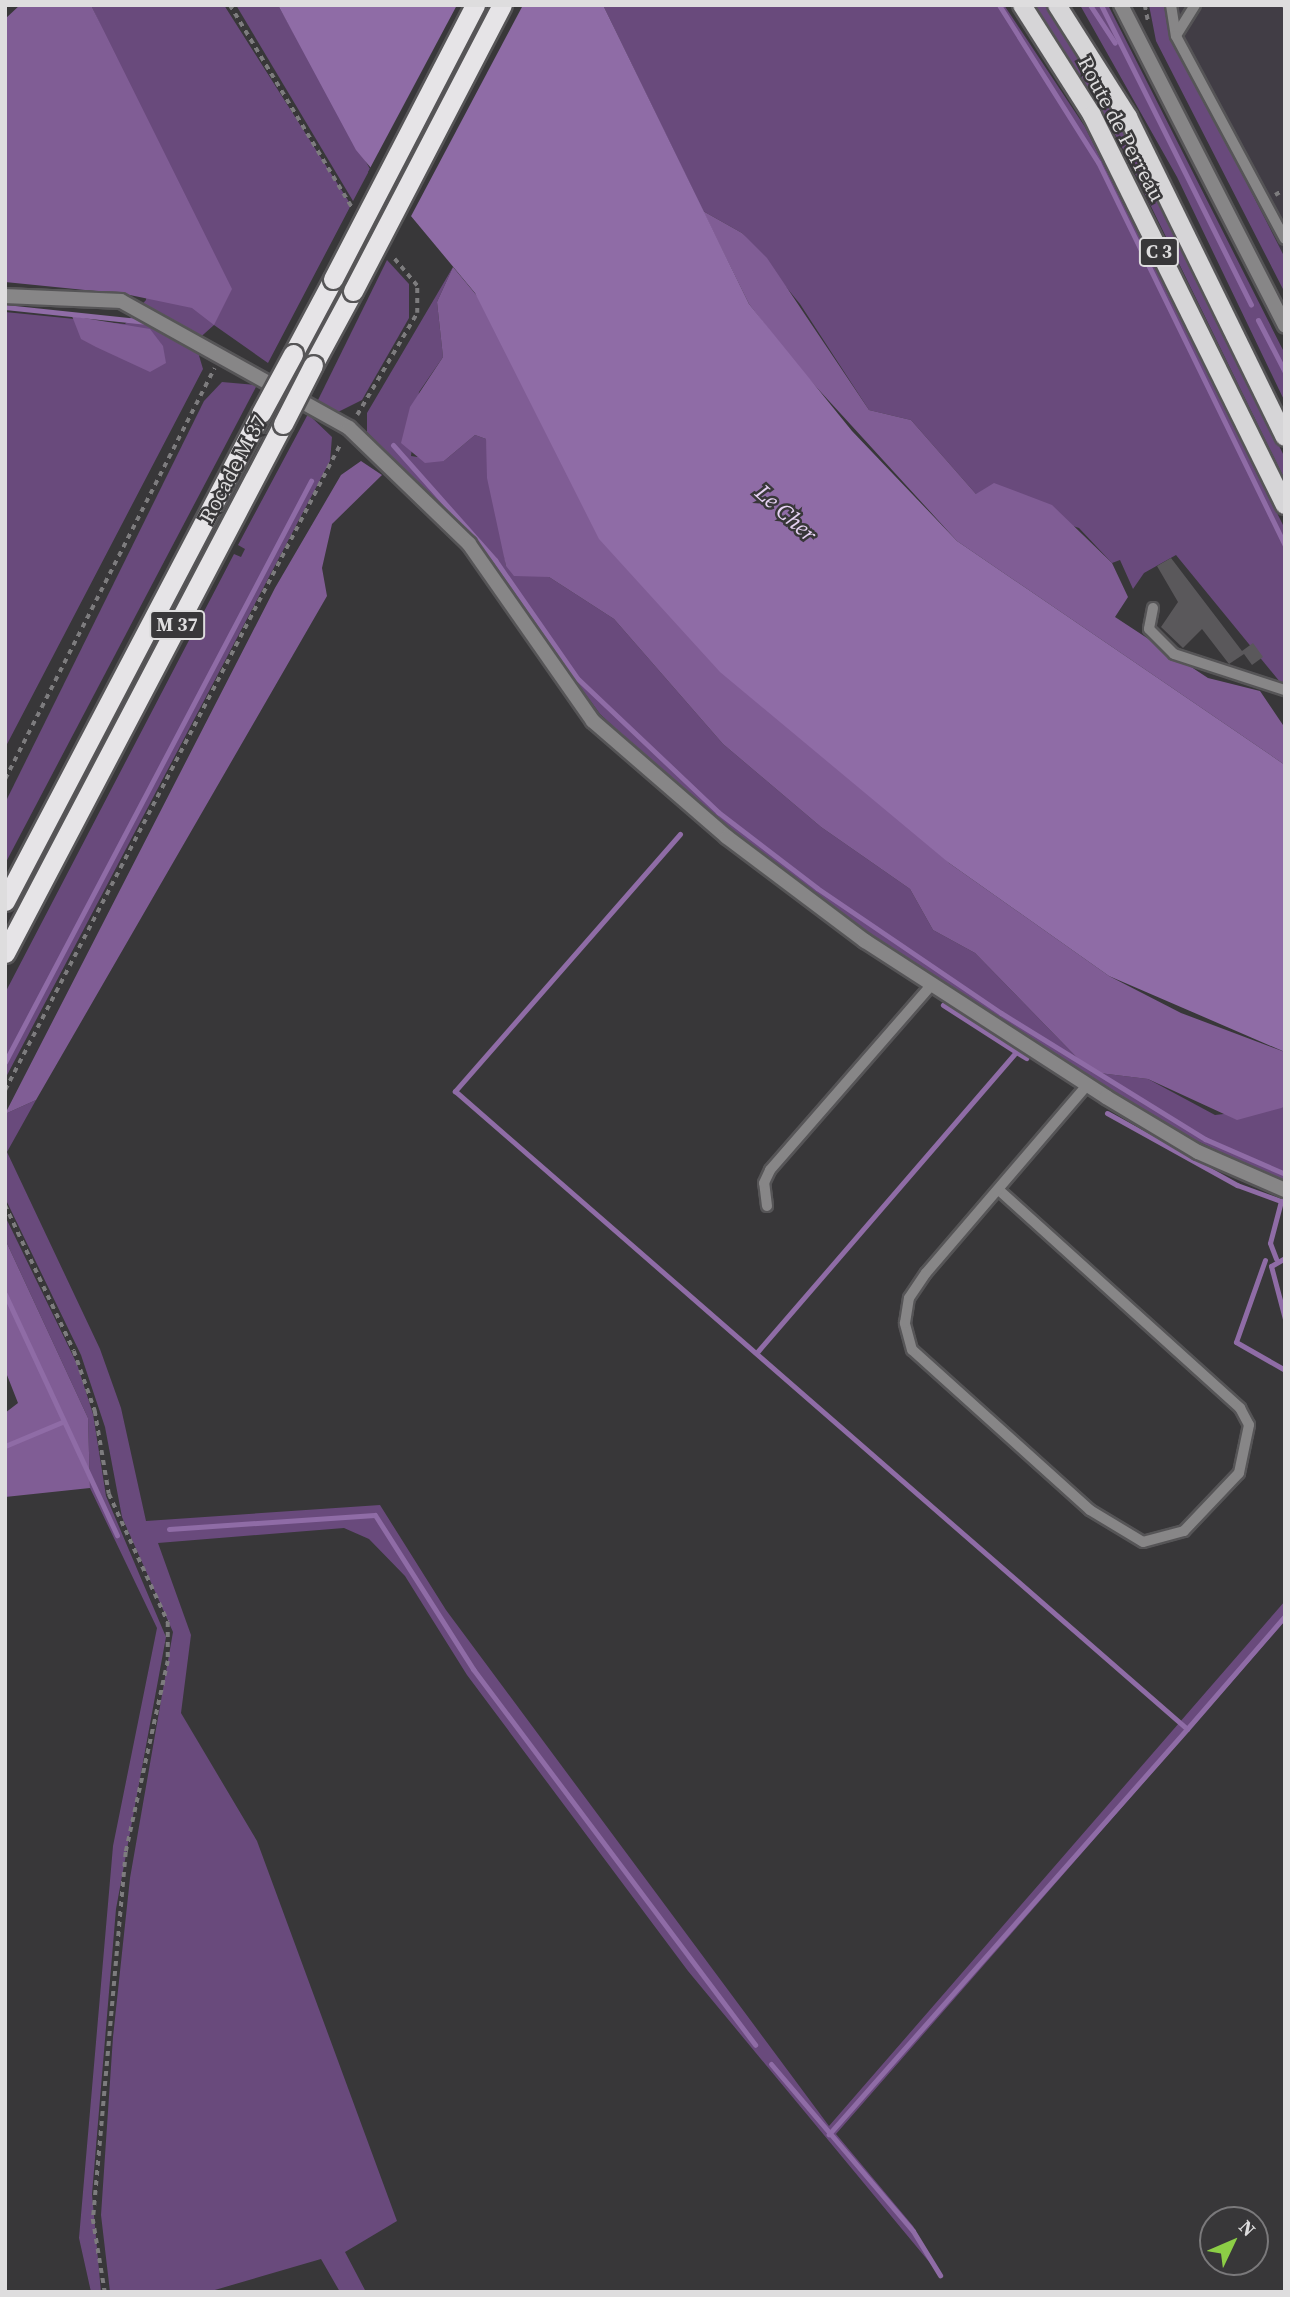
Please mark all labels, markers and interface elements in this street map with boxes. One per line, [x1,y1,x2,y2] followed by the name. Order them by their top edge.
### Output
[1072,52,1170,206] street label: Route de Perreau
[1138,236,1180,268] road number: C 3
[194,411,272,527] street label: Rocade M 37
[750,478,822,548] water label: Le Cher
[149,610,205,640] road number: M 37
[1199,2206,1269,2276] north arrow
[1234,2214,1262,2242] text: N

